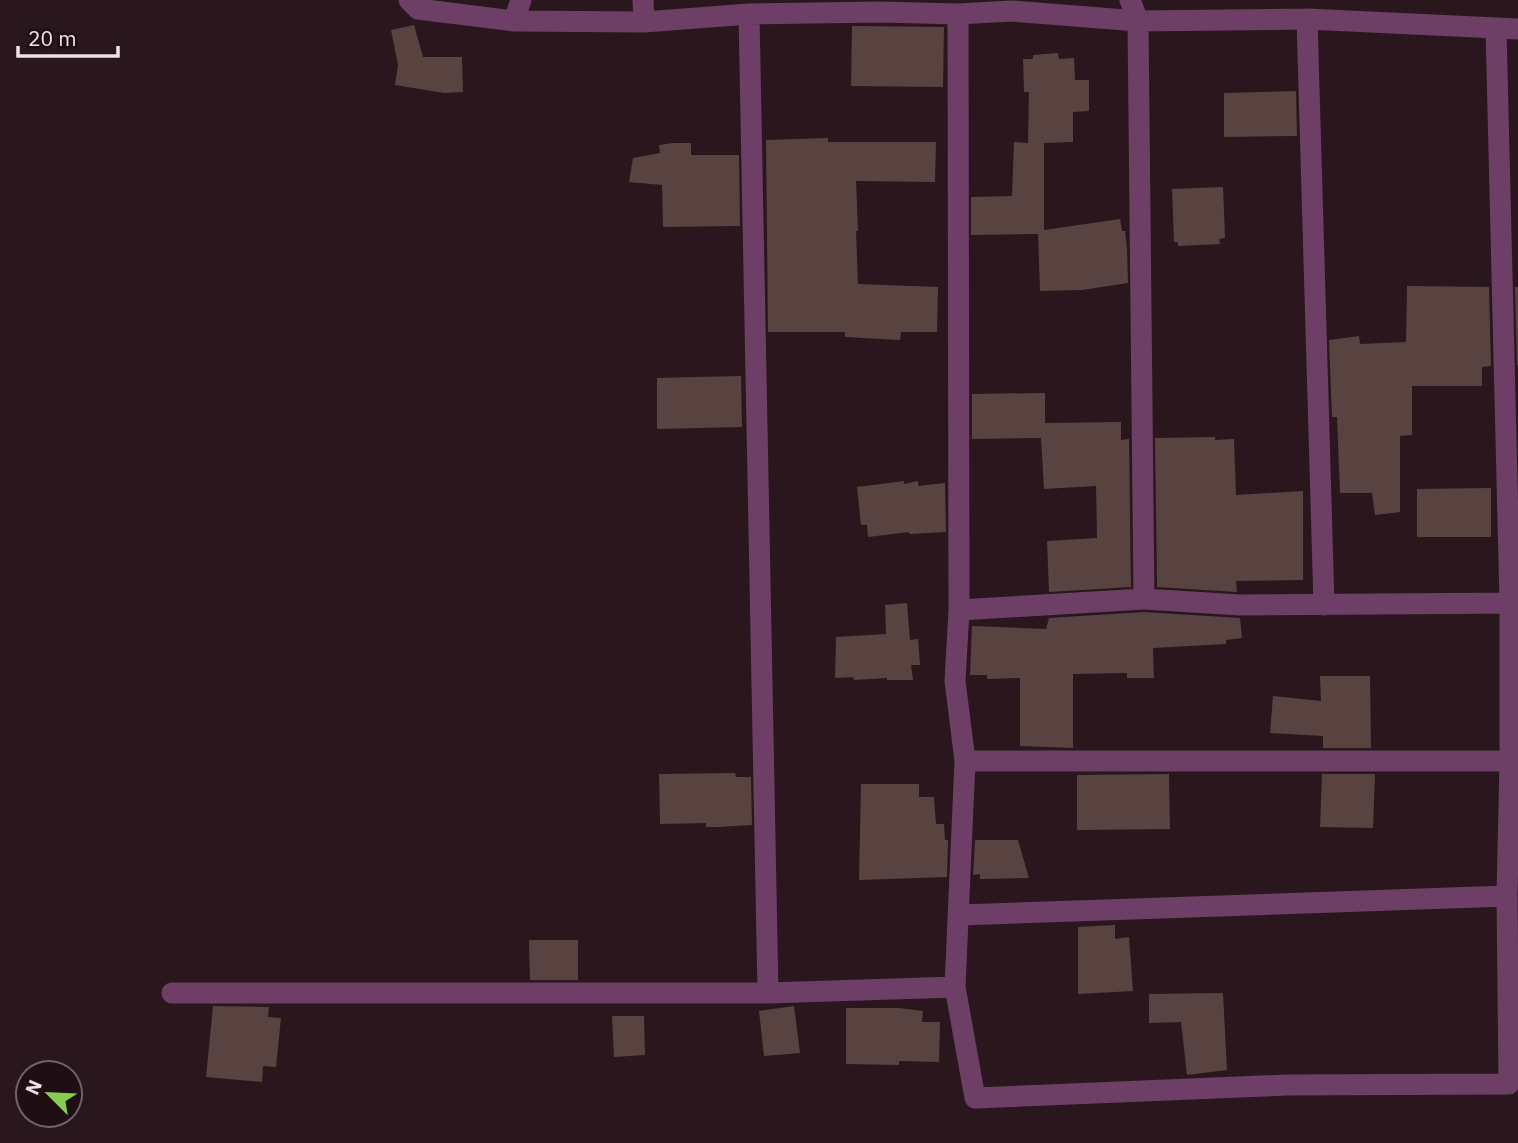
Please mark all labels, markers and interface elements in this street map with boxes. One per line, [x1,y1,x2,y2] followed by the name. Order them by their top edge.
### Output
[18,14,117,58] scale bar
[28,24,77,52] text: 20 m
[14,1059,84,1129] north arrow
[20,1076,47,1098] text: N

